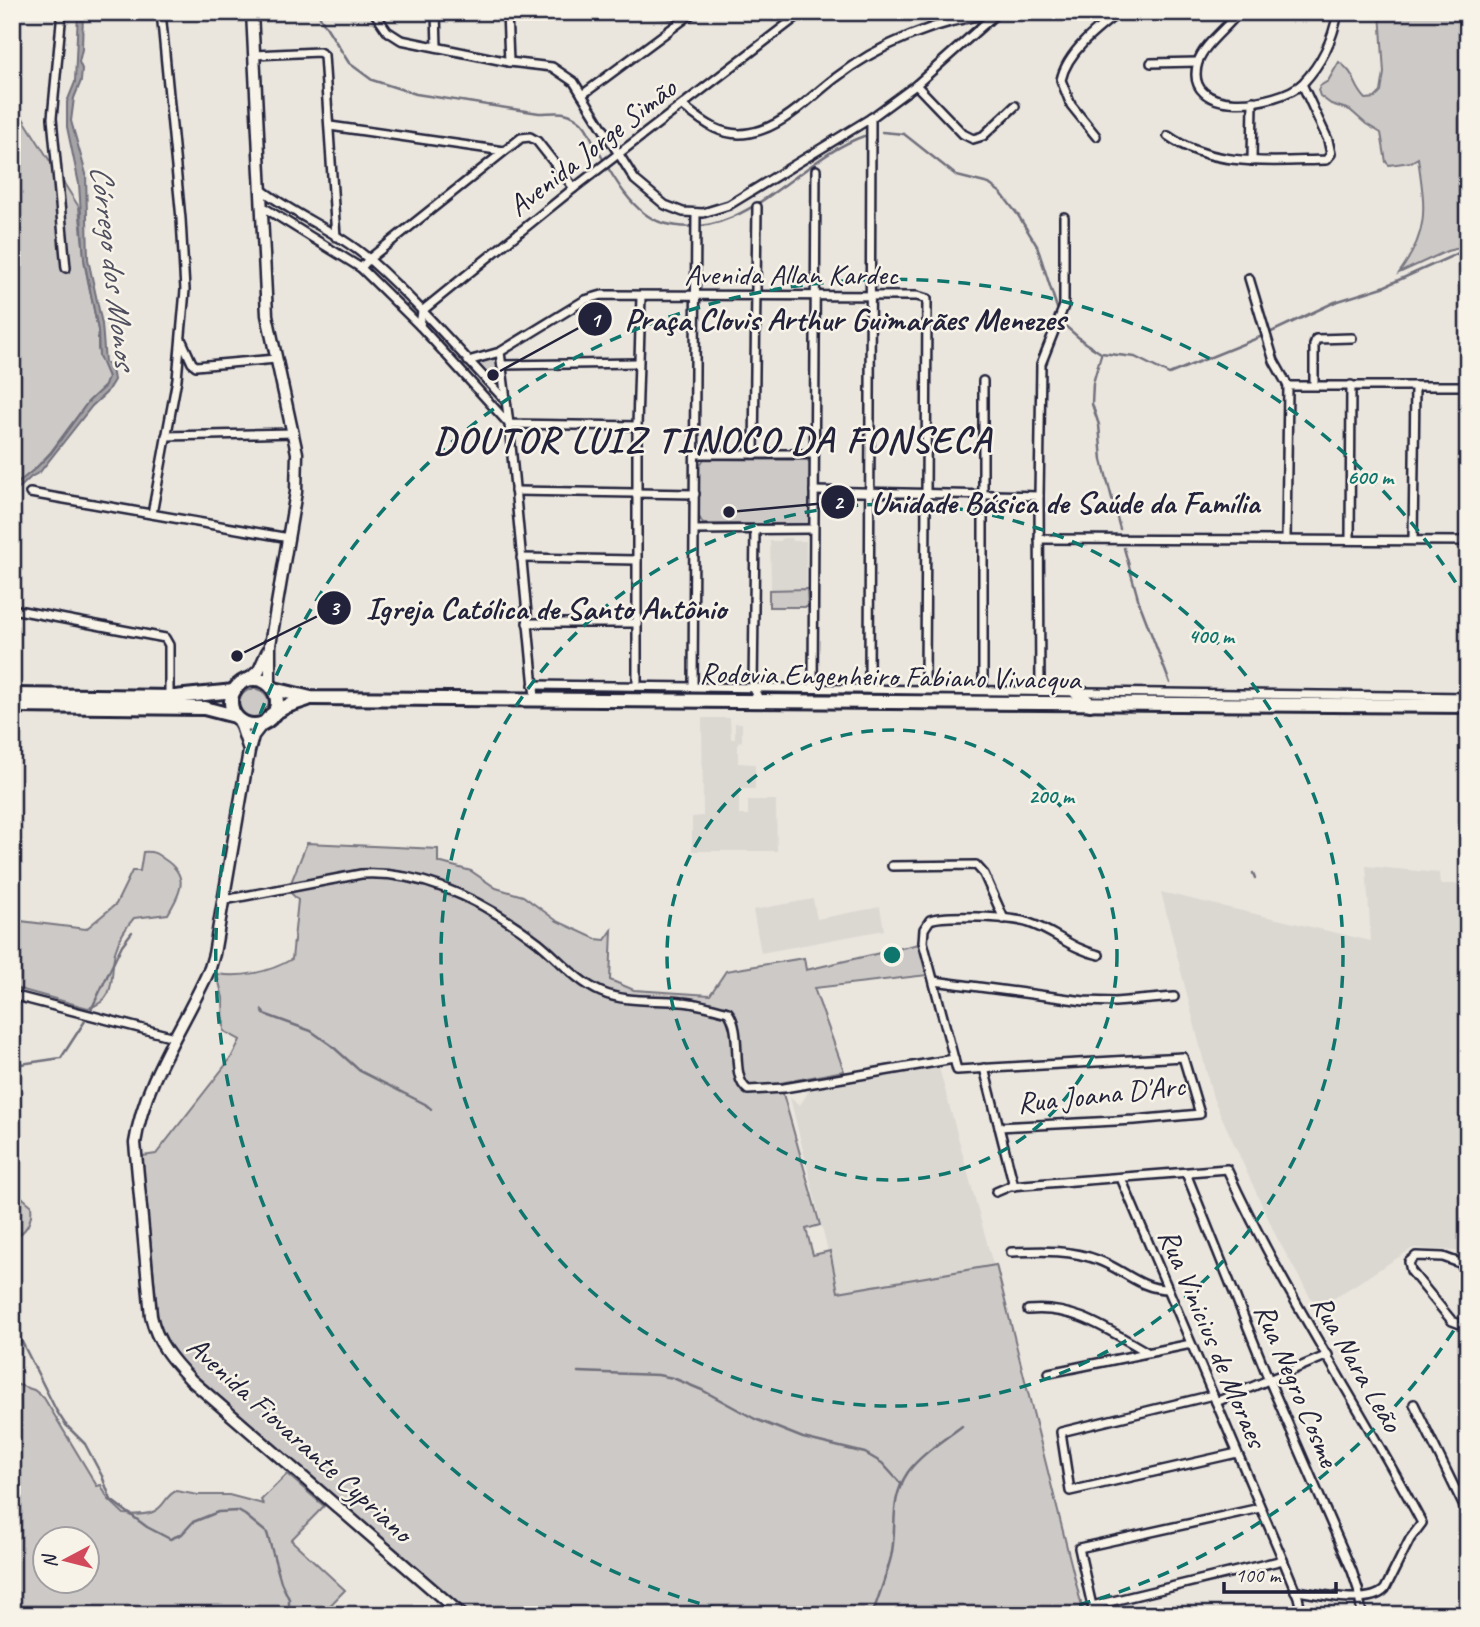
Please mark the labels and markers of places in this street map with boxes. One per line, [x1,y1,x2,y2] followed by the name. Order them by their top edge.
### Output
[577,293,1079,346] callout: Praça Clovis Arthur Guimarães Menezes
[820,476,1274,529] callout: Unidade Básica de Saúde da Família
[317,582,741,635] callout: Igreja Católica de Santo Antônio
[880,943,904,967] centre of rings

